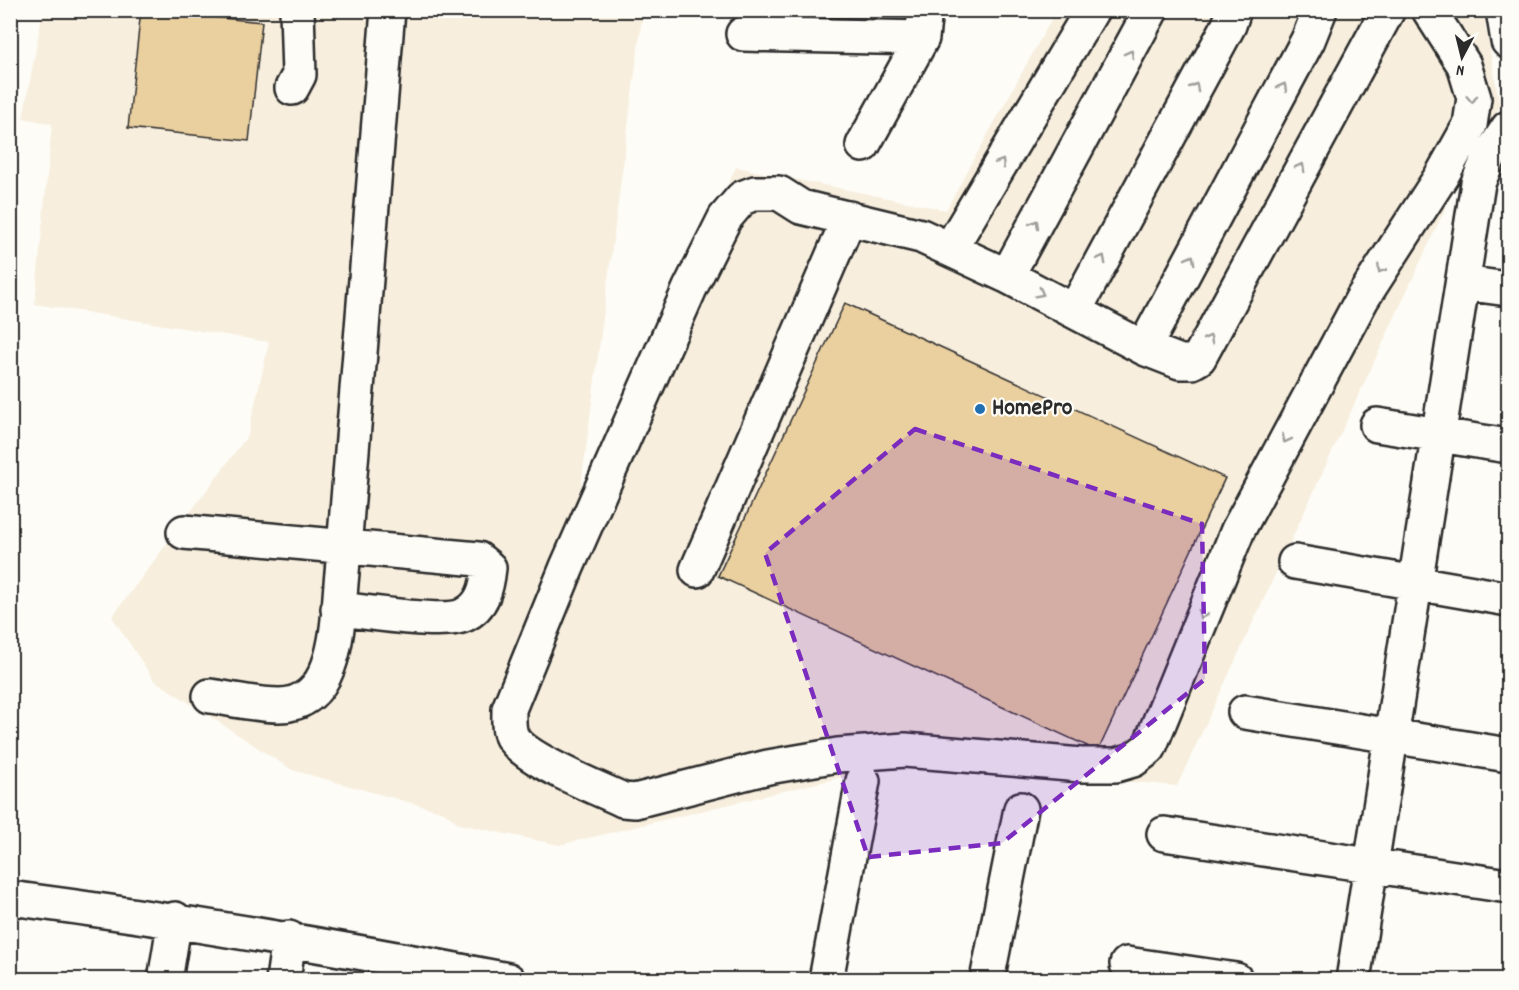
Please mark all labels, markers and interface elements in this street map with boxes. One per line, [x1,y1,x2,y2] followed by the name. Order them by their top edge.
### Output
[1432,27,1492,87] north arrow
[1123,50,1134,60] one-way arrow
[1455,57,1466,81] text: N
[1188,83,1199,93] one-way arrow
[1276,83,1287,93] one-way arrow
[1465,95,1478,104] one-way arrow
[994,159,1005,169] one-way arrow
[1294,163,1305,174] one-way arrow
[1028,220,1039,230] one-way arrow
[1095,254,1106,265] one-way arrow
[1184,255,1195,265] one-way arrow
[1377,263,1389,273] one-way arrow
[1034,285,1045,297] one-way arrow
[1202,335,1213,346] one-way arrow
[992,392,1073,426] place label: HomePro
[973,402,987,416] marker: HomePro
[1282,432,1293,443] one-way arrow
[1197,608,1209,619] one-way arrow

